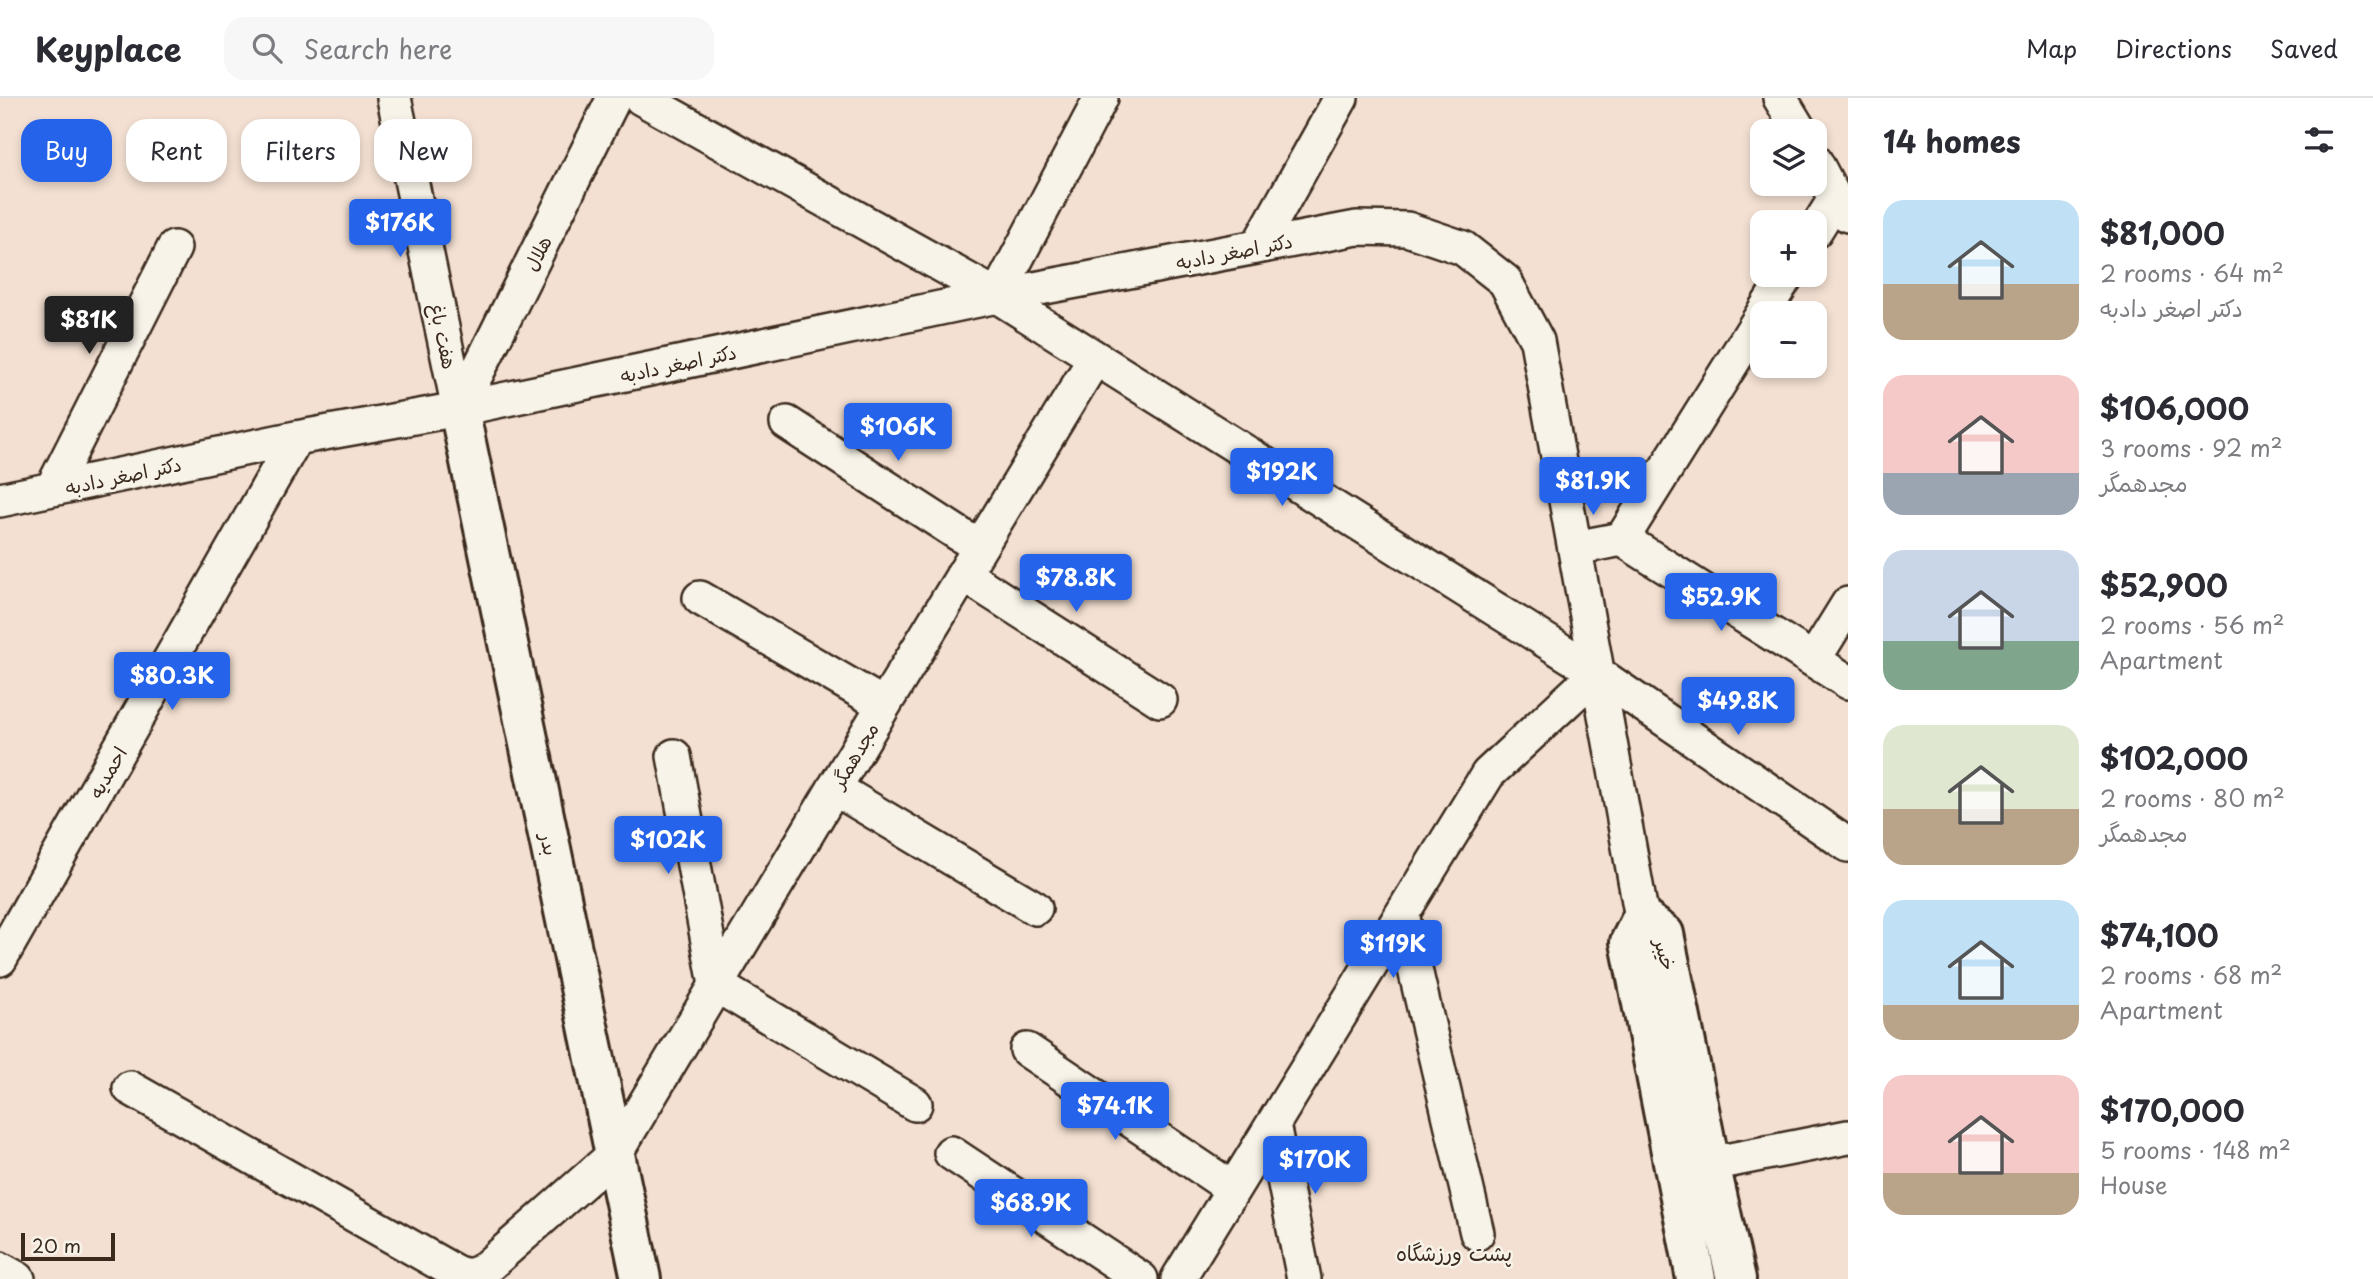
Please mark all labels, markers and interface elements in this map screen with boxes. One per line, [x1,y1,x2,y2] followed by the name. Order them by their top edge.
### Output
[224,17,714,80] search box
[35,23,182,73] text: Keyplace
[248,29,286,67] icon: search
[304,29,452,68] text: Search here
[2026,30,2077,66] text: Map
[2115,30,2232,66] text: Directions
[2270,30,2338,66] text: Saved
[1883,118,2021,163] text: 14 homes
[21,119,112,182] chip: Buy
[126,119,227,182] chip: Rent
[241,119,360,182] chip: Filters
[374,119,472,182] chip: New
[1750,119,1827,378] map controls
[1750,119,1827,196] button: layers
[2300,121,2338,159] icon: filters
[351,200,449,259] pin: $176K
[365,204,435,239] text: $176K
[1750,210,1827,287] button: +
[2100,210,2225,255] text: $81,000
[1173,226,1295,276] street label: دکتر اصغر دادبه
[1939,228,2023,312] icon: home
[516,230,558,276] street label: هلال
[2100,255,2284,290] text: 2 rooms · 64 m²
[2100,290,2243,325] text: دکتر اصغر دادبه
[48,296,130,356] pin: $81K
[422,300,465,372] street label: هفت باغ
[61,301,118,336] text: $81K
[1750,301,1827,378] button: −
[617,337,739,389] street label: دکتر اصغر دادبه
[2100,385,2249,430] text: $106,000
[1939,403,2023,487] icon: home
[849,404,947,463] pin: $106K
[860,408,936,443] text: $106K
[2100,430,2283,465] text: 3 rooms · 92 m²
[1233,448,1331,508] pin: $192K
[62,449,184,501] street label: دکتر اصغر دادبه
[1246,453,1318,488] text: $192K
[1536,458,1650,517] pin: $81.9K
[1555,462,1631,497] text: $81.9K
[2100,465,2188,500] text: مجدهمگر
[1019,554,1133,614] pin: $78.8K
[1036,559,1116,594] text: $78.8K
[2100,562,2228,607] text: $52,900
[1664,574,1778,633] pin: $52.9K
[1681,578,1761,613] text: $52.9K
[1939,578,2023,662] icon: home
[2100,607,2285,642] text: 2 rooms · 56 m²
[2100,642,2223,677] text: Apartment
[115,652,229,712] pin: $80.3K
[130,657,214,692] text: $80.3K
[1681,678,1795,737] pin: $49.8K
[1698,682,1778,717] text: $49.8K
[822,717,885,795] street label: مجدهمگر
[2100,735,2248,780] text: $102,000
[81,741,133,803] street label: احمدیه
[1939,753,2023,837] icon: home
[2100,780,2285,815] text: 2 rooms · 80 m²
[2100,815,2188,850] text: مجدهمگر
[619,816,717,876] pin: $102K
[630,821,706,856] text: $102K
[534,828,566,858] street label: بدر
[2100,912,2219,957] text: $74,100
[1344,920,1442,980] pin: $119K
[1360,925,1426,960] text: $119K
[1939,928,2023,1012] icon: home
[1648,933,1684,973] street label: خیبر
[2100,957,2282,992] text: 2 rooms · 68 m²
[2100,992,2223,1027] text: Apartment
[1058,1082,1172,1142] pin: $74.1K
[1077,1087,1153,1122] text: $74.1K
[2100,1087,2245,1132] text: $170,000
[1939,1103,2023,1187] icon: home
[2100,1132,2291,1167] text: 5 rooms · 148 m²
[1266,1136,1364,1196] pin: $170K
[1279,1141,1351,1176] text: $170K
[2100,1167,2167,1202] text: House
[974,1180,1088,1239] pin: $68.9K
[991,1184,1071,1219] text: $68.9K
[21,1230,116,1262] scale bar
[32,1231,81,1259] text: 20 m
[1396,1236,1512,1268] district label: پشت ورزشگاه

